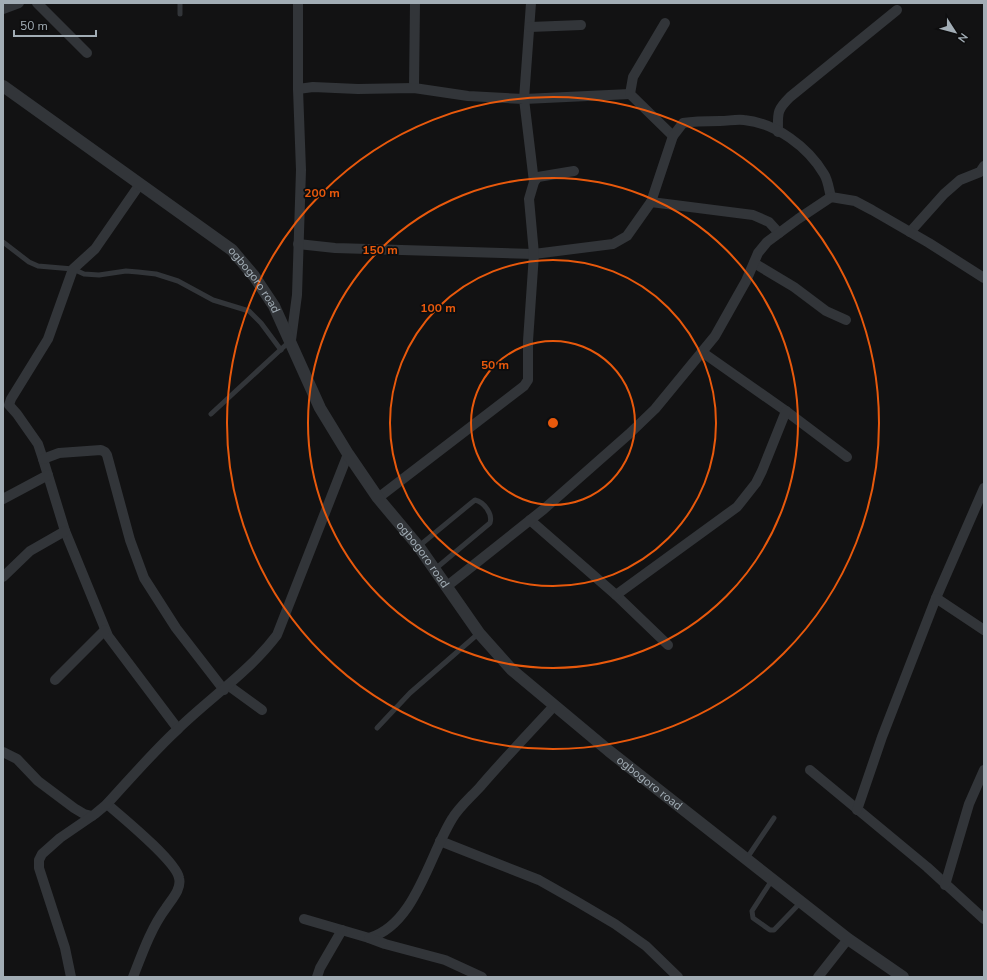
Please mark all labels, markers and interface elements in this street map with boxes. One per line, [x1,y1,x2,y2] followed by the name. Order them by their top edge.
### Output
[14,12,96,38] scale bar
[935,12,975,52] north arrow
[20,18,48,34] text: 50 m
[954,30,971,45] text: N
[304,185,340,201] text: 200 m
[362,242,398,258] text: 150 m
[224,243,284,316] street label: ogbogoro road
[420,300,456,316] text: 100 m
[481,357,509,373] text: 50 m
[546,416,560,430] centre of rings
[393,518,453,591] street label: ogbogoro road
[613,752,686,814] street label: ogbogoro road

